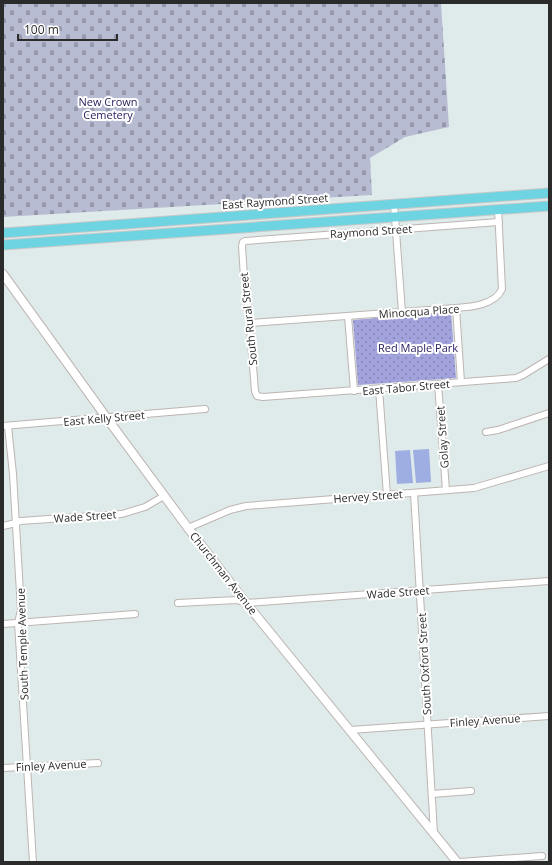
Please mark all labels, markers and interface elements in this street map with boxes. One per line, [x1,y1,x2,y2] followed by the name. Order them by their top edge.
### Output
[18,16,117,42] scale bar
[24,21,59,38] text: 100 m
[78,94,138,122] park label: New Crown Cemetery
[221,190,329,212] street label: East Raymond Street
[329,221,413,241] street label: Raymond Street
[236,272,260,366] street label: South Rural Street
[378,301,460,321] street label: Minocqua Place
[378,340,458,355] park label: Red Maple Park
[362,376,450,398] street label: East Tabor Street
[432,405,452,469] street label: Golay Street
[63,407,145,429] street label: East Kelly Street
[333,486,403,506] street label: Hervey Street
[53,506,117,526] street label: Wade Street
[187,529,261,617] street label: Churchman Avenue
[366,582,430,602] street label: Wade Street
[13,588,31,700] street label: South Temple Avenue
[414,612,434,716] street label: South Oxford Street
[449,710,521,730] street label: Finley Avenue
[15,756,87,774] street label: Finley Avenue

